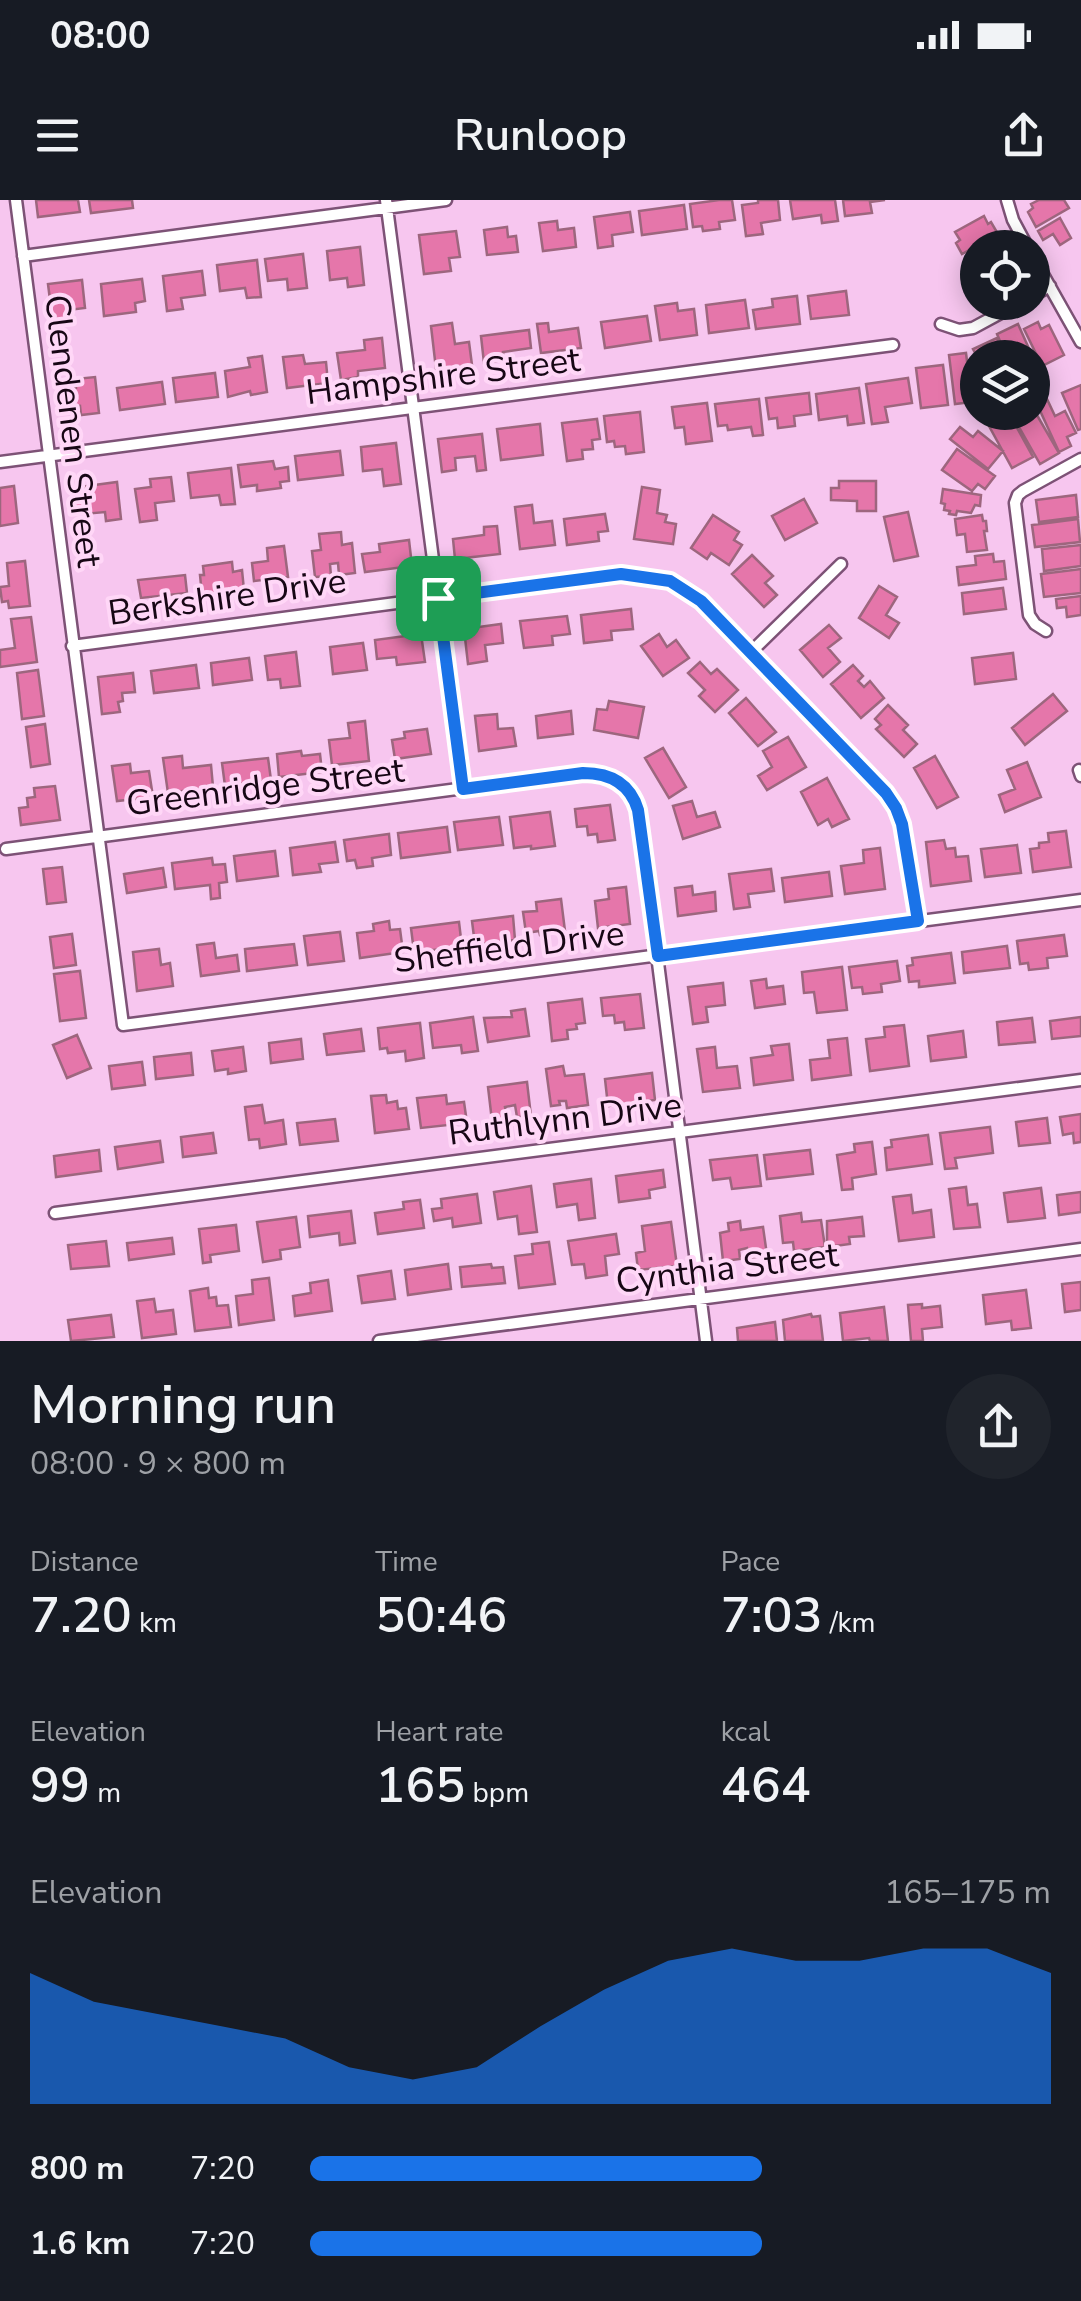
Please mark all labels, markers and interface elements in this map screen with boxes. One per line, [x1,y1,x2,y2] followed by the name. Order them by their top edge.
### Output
[50,10,151,61] text: 08:00
[454,105,627,166] text: Runloop
[30,108,85,163] icon: menu
[996,108,1051,163] icon: share
[960,230,1050,430] map controls
[960,230,1050,320] button: locate
[33,292,113,571] street label: Clendenen Street
[303,336,583,416] street label: Hampshire Street
[960,340,1050,430] button: layers
[396,556,481,641] pin
[105,557,349,637] street label: Berkshire Drive
[411,571,466,626] icon: arrive
[123,747,407,827] street label: Greenridge Street
[391,910,627,984] street label: Sheffield Drive
[446,1081,684,1157] street label: Ruthlynn Drive
[613,1231,842,1305] street label: Cynthia Street
[30,1367,336,1442] text: Morning run
[946,1374,1051,1479] button: share
[30,1442,286,1485] text: 08:00 · 9 × 800 m
[30,1543,139,1581] text: Distance
[375,1543,438,1581] text: Time
[721,1543,780,1581] text: Pace
[30,1581,132,1650] text: 7.20
[375,1581,507,1650] text: 50:46
[721,1581,823,1650] text: 7:03
[132,1604,177,1642] text: km
[823,1604,876,1642] text: /km
[30,1713,146,1751] text: Elevation
[375,1713,503,1751] text: Heart rate
[721,1713,770,1751] text: kcal
[30,1751,90,1820] text: 99
[375,1751,465,1820] text: 165
[721,1751,811,1820] text: 464
[90,1774,121,1812] text: m
[465,1774,529,1812] text: bpm
[30,1871,163,1914] text: Elevation
[884,1871,1051,1914] text: 165–175 m
[30,2147,124,2190] text: 800 m
[190,2147,255,2190] text: 7:20
[30,2222,130,2265] text: 1.6 km
[190,2222,255,2265] text: 7:20

